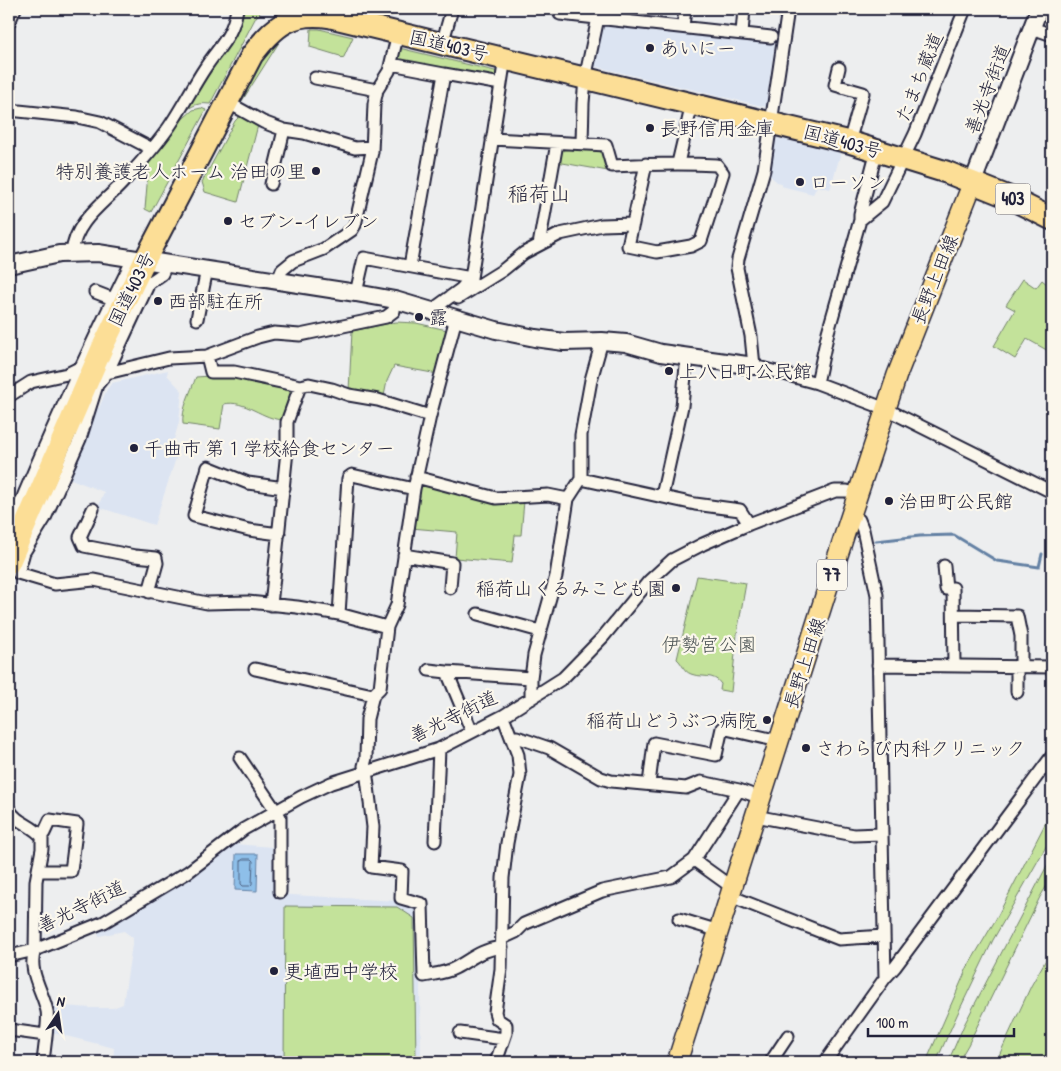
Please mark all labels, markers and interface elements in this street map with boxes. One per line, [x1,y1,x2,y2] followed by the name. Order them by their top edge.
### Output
[407,23,491,67] street label: 国道403号
[889,28,949,126] street label: たまち蔵道
[660,35,736,61] place label: あいにー
[958,40,1016,138] street label: 善光寺街道
[644,42,656,54] marker: あいにー
[660,115,774,141] place label: 長野信用金庫
[800,118,886,164] street label: 国道403号
[644,122,656,134] marker: 長野信用金庫
[55,158,306,184] place label: 特別養護老人ホーム 治田の里
[310,165,322,177] marker: 特別養護老人ホーム 治田の里
[810,169,886,195] place label: ローソン
[794,176,806,188] marker: ローソン
[508,179,571,208] district label: 稲荷山
[996,183,1030,214] road number: 403
[238,208,379,234] place label: セブン-イレブン
[222,215,234,227] marker: セブン-イレブン
[904,230,964,328] street label: 長野上田線
[102,247,160,331] street label: 国道403号
[168,288,263,314] place label: 西部駐在所
[152,295,164,307] marker: 西部駐在所
[429,304,448,330] place label: 露
[413,311,425,323] marker: 露
[679,358,812,384] place label: 上八日町公民館
[663,365,675,377] marker: 上八日町公民館
[144,435,395,461] place label: 千曲市 第１学校給食センター
[128,442,140,454] marker: 千曲市 第１学校給食センター
[899,488,1013,514] place label: 治田町公民館
[883,495,895,507] marker: 治田町公民館
[817,560,847,590] road number: 77
[476,575,666,601] place label: 稲荷山くるみこども園
[670,582,682,594] marker: 稲荷山くるみこども園
[777,614,831,712] street label: 長野上田線
[661,631,757,657] park label: 伊勢宮公園
[405,683,501,749] street label: 善光寺街道
[586,707,757,733] place label: 稲荷山どうぶつ病院
[761,714,773,726] marker: 稲荷山どうぶつ病院
[816,735,1025,761] place label: さわらび内科クリニック
[800,742,812,754] marker: さわらび内科クリニック
[33,873,129,939] street label: 善光寺街道
[284,958,398,984] place label: 更埴西中学校
[268,965,280,977] marker: 更埴西中学校
[32,988,82,1038] north arrow
[55,991,67,1011] text: N
[868,1006,1015,1038] scale bar
[876,1012,909,1033] text: 100 m

